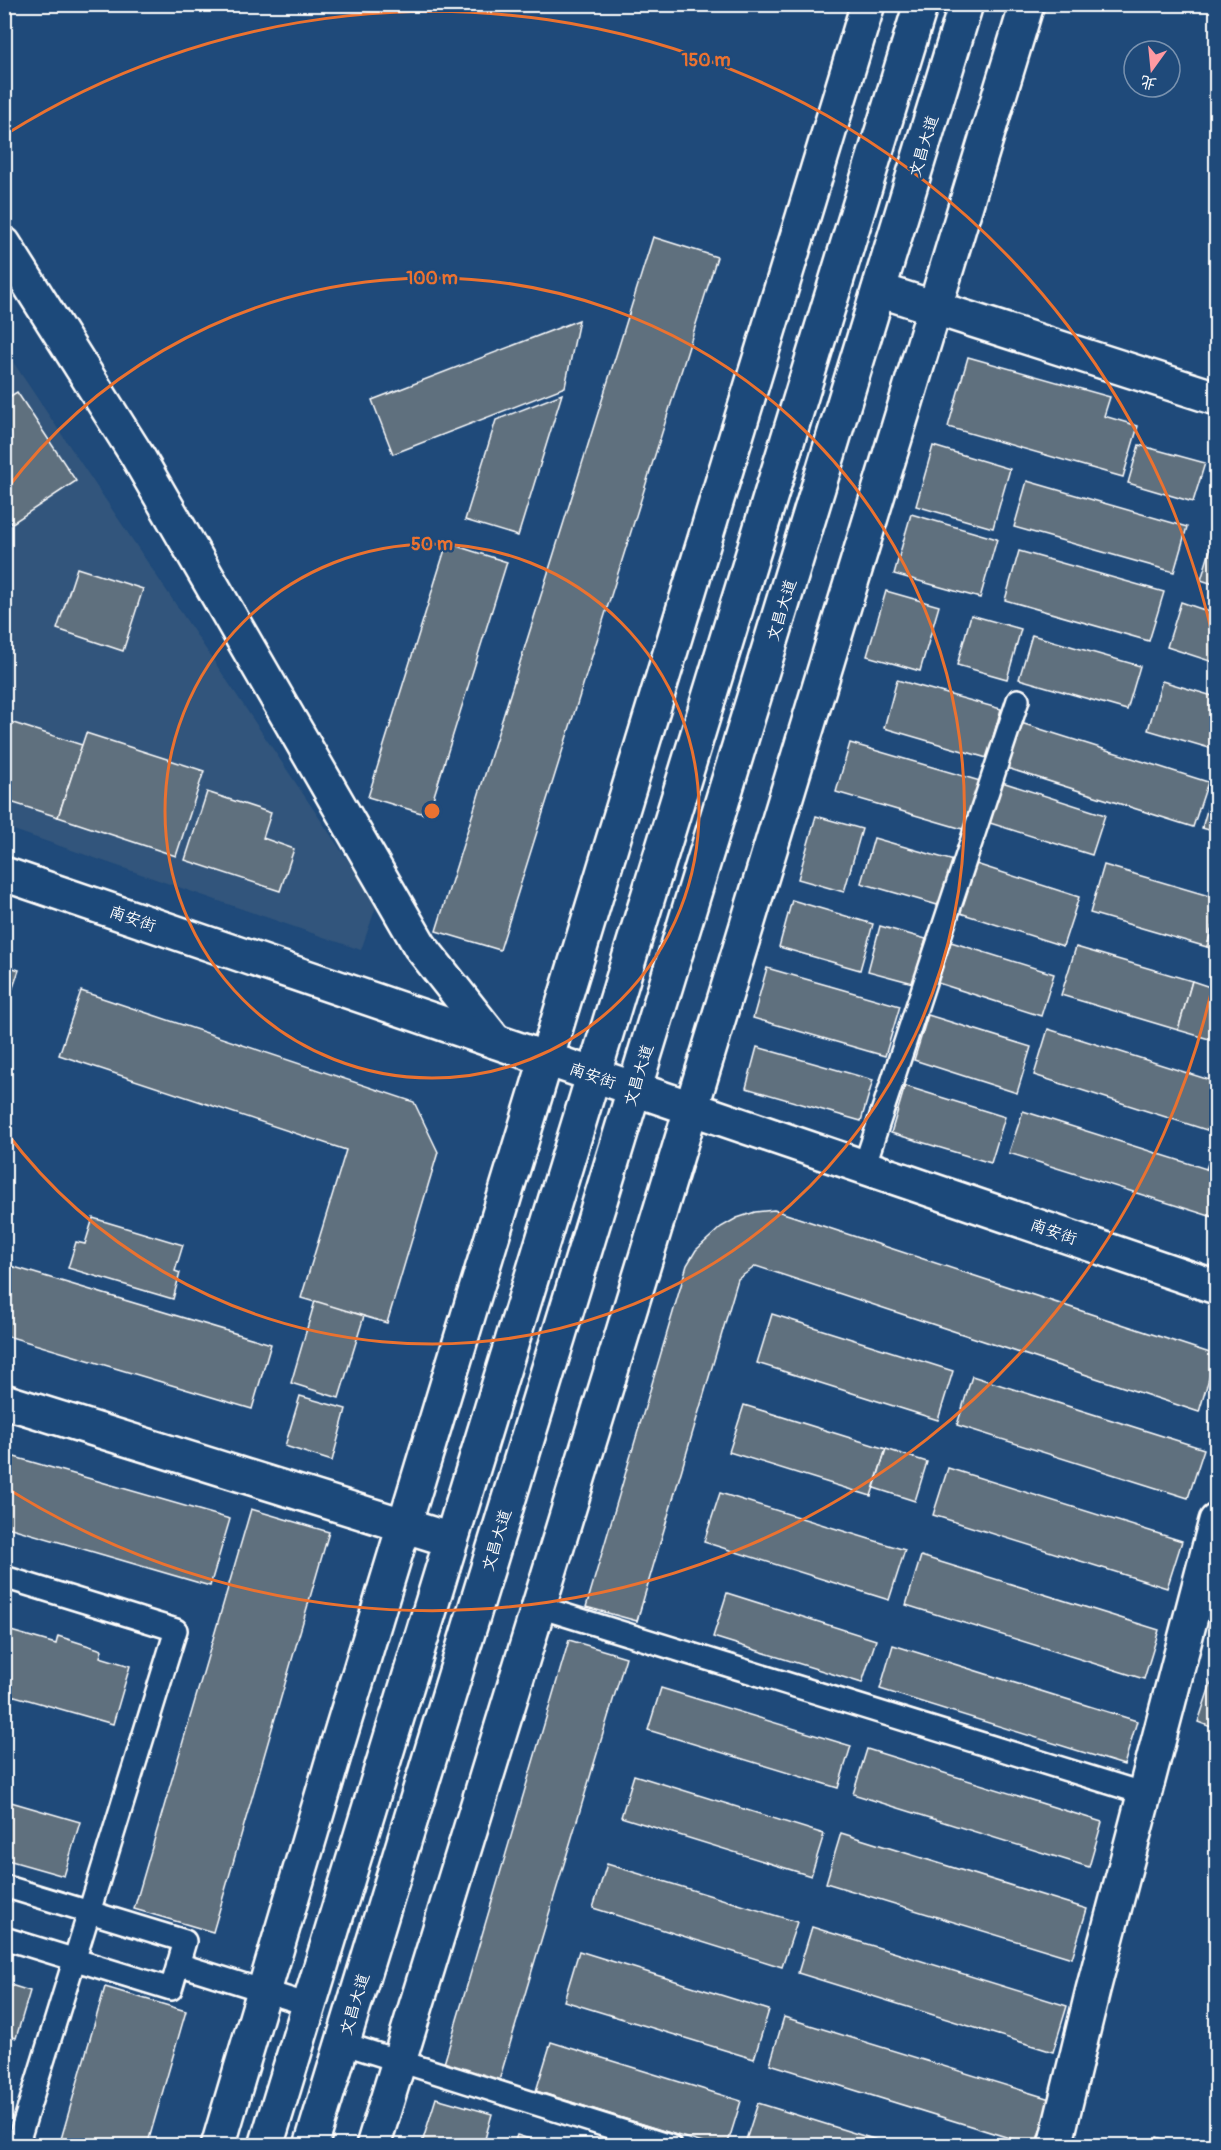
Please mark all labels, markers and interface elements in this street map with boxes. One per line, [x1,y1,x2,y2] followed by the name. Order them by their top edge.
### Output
[1122,39,1182,99] north arrow
[682,49,731,72] text: 150 m
[1138,71,1159,94] text: 北
[905,113,943,180] street label: 文昌大道
[406,267,458,290] text: 100 m
[411,533,453,556] text: 50 m
[763,577,801,644] street label: 文昌大道
[422,801,442,821] centre of rings
[107,902,159,936] street label: 南安街
[620,1042,658,1109] street label: 文昌大道
[567,1059,619,1093] street label: 南安街
[1028,1215,1080,1249] street label: 南安街
[478,1507,516,1574] street label: 文昌大道
[336,1971,374,2038] street label: 文昌大道

